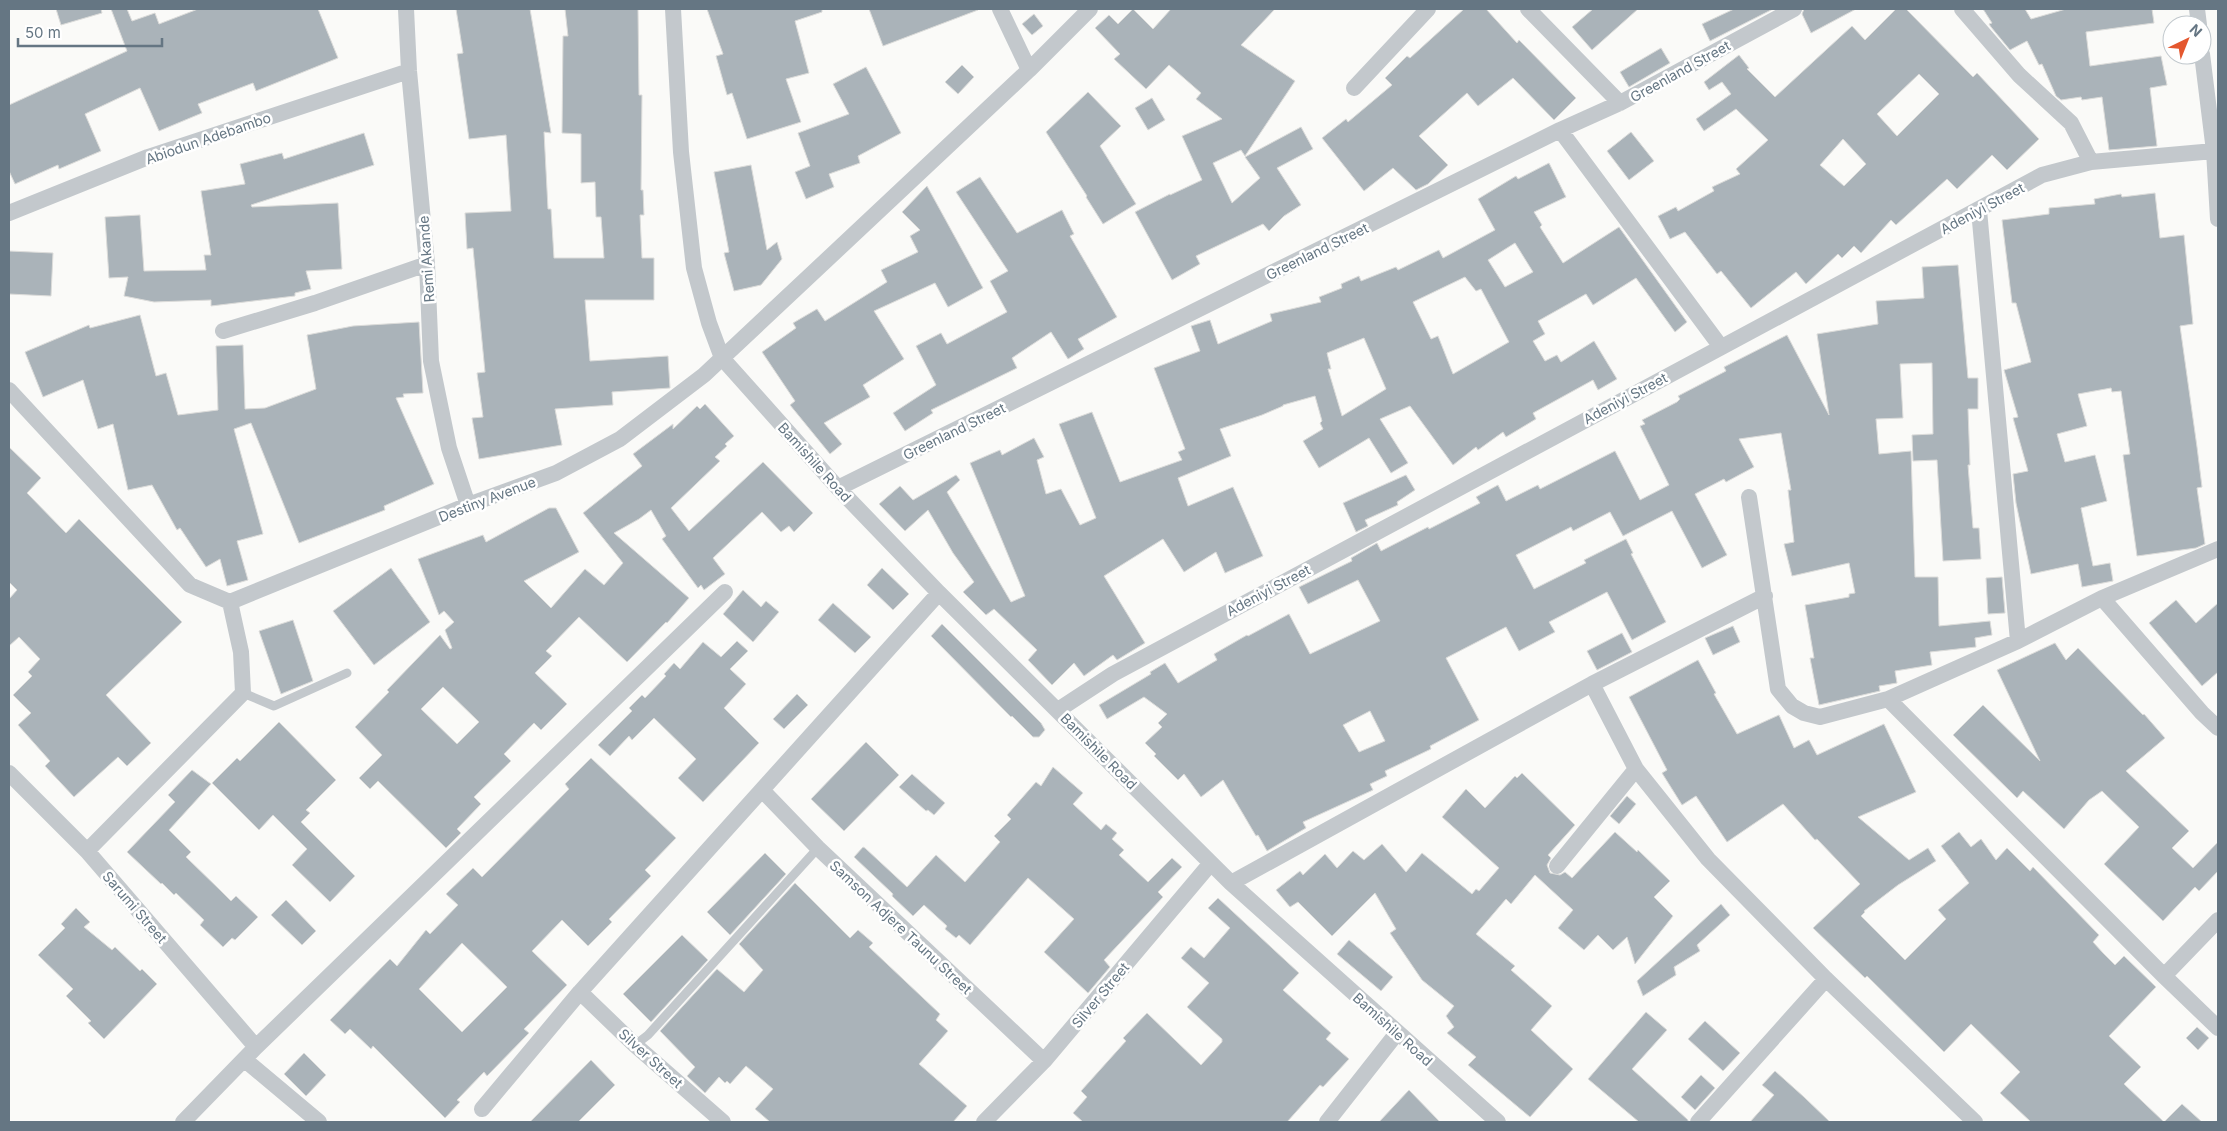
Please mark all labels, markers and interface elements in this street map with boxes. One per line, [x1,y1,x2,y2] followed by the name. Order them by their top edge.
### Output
[18,15,161,47] scale bar
[2162,15,2212,65] north arrow
[2187,20,2206,40] text: N
[25,23,61,42] text: 50 m
[1627,36,1733,105] street label: Greenland Street
[143,109,273,167] street label: Abiodun Adebambo
[1937,179,2027,237] street label: Adeniyi Street
[414,215,438,303] street label: Remi Akande
[1263,219,1371,283] street label: Greenland Street
[1580,369,1670,427] street label: Adeniyi Street
[900,399,1008,463] street label: Greenland Street
[775,419,855,505] street label: Bamishile Road
[436,473,538,525] street label: Destiny Avenue
[1223,561,1313,619] street label: Adeniyi Street
[1057,709,1141,793] street label: Bamishile Road
[826,857,976,998] street label: Samson Adjere Taunu Street
[99,868,171,947] street label: Sarumi Street
[1068,958,1133,1031] street label: Silver Street
[1350,989,1436,1069] street label: Bamishile Road
[615,1025,687,1091] street label: Silver Street

